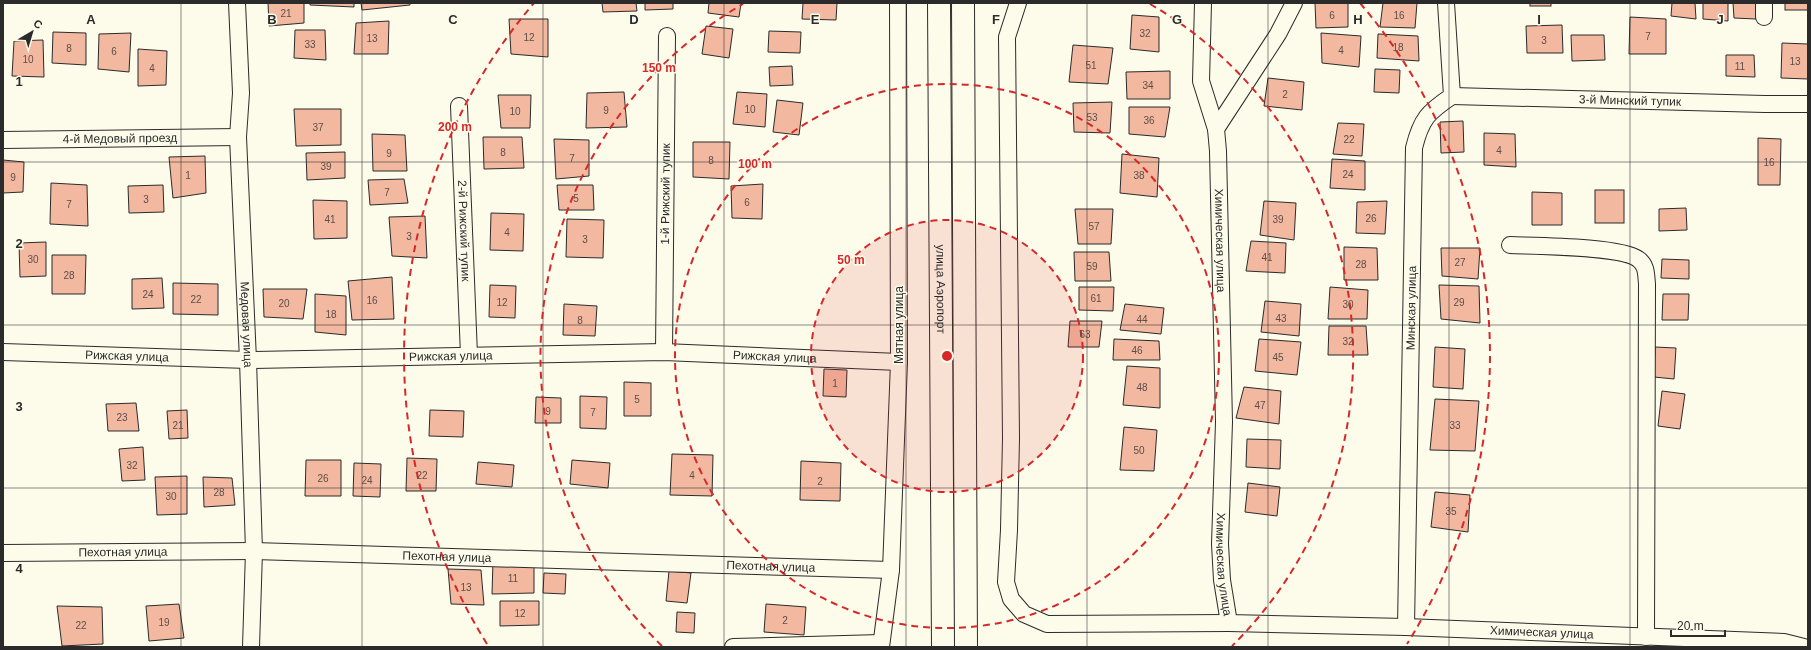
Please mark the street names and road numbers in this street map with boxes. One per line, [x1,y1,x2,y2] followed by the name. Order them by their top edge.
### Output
[1579,92,1682,109] street label: 3-й Минский тупик
[63,131,177,146] street label: 4-й Медовый проезд
[658,142,673,245] street label: 1-й Рижский тупик
[455,180,473,283] street label: 2-й Рижский тупик
[1212,189,1228,293] street label: Химическая улица
[933,244,948,334] street label: улица Аэропорт
[1404,265,1419,350] street label: Минская улица
[237,281,255,368] street label: Медовая улица
[892,286,906,364] street label: Мятная улица
[85,348,169,364] street label: Рижская улица
[409,348,493,364] street label: Рижская улица
[733,348,817,365] street label: Рижская улица
[1213,512,1235,617] street label: Химическая улица
[78,545,168,559] street label: Пехотная улица
[402,548,492,565] street label: Пехотная улица
[726,558,816,575] street label: Пехотная улица
[1490,623,1594,641] street label: Химическая улица

